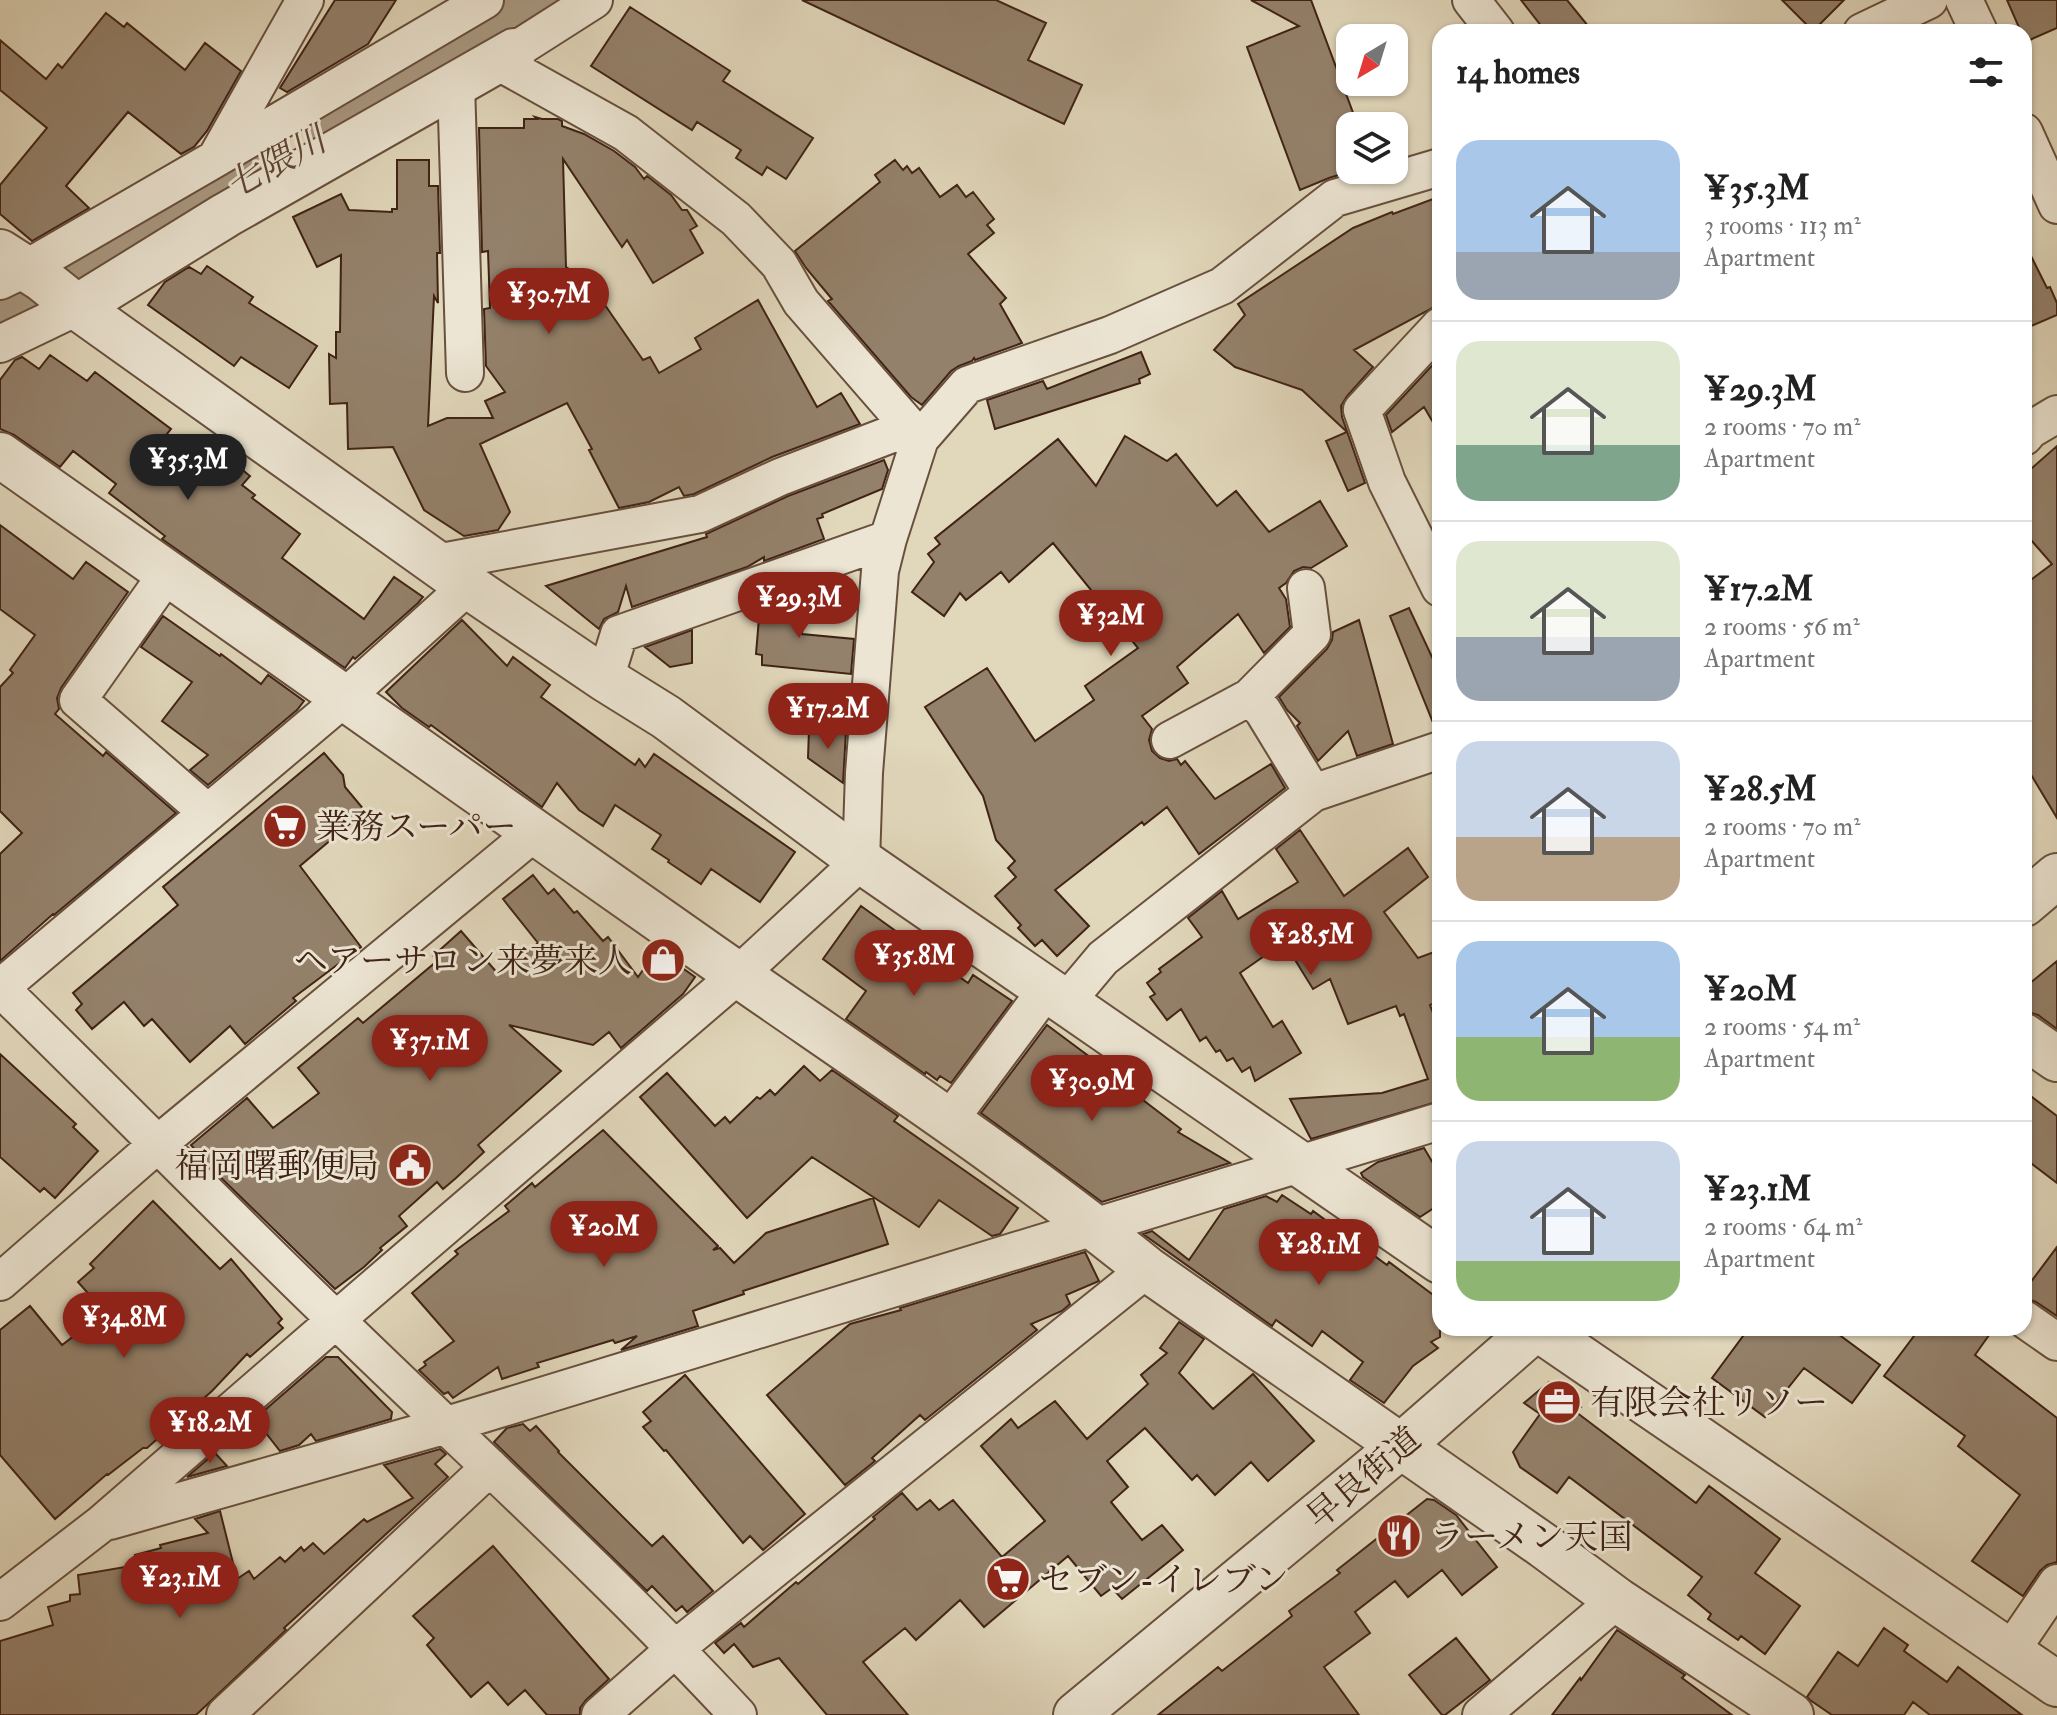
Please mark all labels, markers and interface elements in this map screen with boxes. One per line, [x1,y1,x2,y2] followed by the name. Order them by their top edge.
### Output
[1336,24,1408,96] north arrow
[1336,24,1408,184] map controls
[1964,50,2008,94] icon: filters
[1456,51,1580,94] text: 14 homes
[1336,112,1408,184] button: layers
[218,116,337,209] water label: 七隈川
[1704,167,1810,210] text: ¥35.3M
[1520,172,1616,268] icon: home
[1704,210,1861,242] text: 3 rooms · 113 m²
[1704,242,1815,274] text: Apartment
[484,268,614,336] pin: ¥30.7M
[507,278,591,310] text: ¥30.7M
[1704,368,1817,411] text: ¥29.3M
[1520,373,1616,469] icon: home
[1704,411,1861,443] text: 2 rooms · 70 m²
[123,434,253,502] pin: ¥35.3M
[1704,443,1815,475] text: Apartment
[148,444,228,476] text: ¥35.3M
[1704,568,1813,611] text: ¥17.2M
[734,572,864,640] pin: ¥29.3M
[1520,573,1616,669] icon: home
[756,582,842,614] text: ¥29.3M
[1064,590,1158,658] pin: ¥32M
[1077,600,1145,632] text: ¥32M
[1704,611,1860,643] text: 2 rooms · 56 m²
[1704,643,1815,675] text: Apartment
[763,683,893,751] pin: ¥17.2M
[786,693,870,725] text: ¥17.2M
[1704,768,1817,811] text: ¥28.5M
[1520,773,1616,869] icon: home
[261,802,309,850] supermarket icon: 業務スーパー
[316,806,517,849] place label: 業務スーパー
[1704,811,1861,843] text: 2 rooms · 70 m²
[1704,843,1815,875] text: Apartment
[1246,909,1376,977] pin: ¥28.5M
[1268,919,1354,951] text: ¥28.5M
[849,930,979,998] pin: ¥35.8M
[639,936,687,984] shop icon: ヘアーサロン来夢来人
[294,940,632,983] place label: ヘアーサロン来夢来人
[873,940,955,972] text: ¥35.8M
[1704,968,1797,1011] text: ¥20M
[1520,973,1616,1069] icon: home
[1704,1011,1860,1043] text: 2 rooms · 54 m²
[365,1015,495,1083] pin: ¥37.1M
[390,1025,470,1057] text: ¥37.1M
[1704,1043,1815,1075] text: Apartment
[1027,1055,1157,1123] pin: ¥30.9M
[1049,1065,1135,1097] text: ¥30.9M
[386,1141,434,1189] public building icon: 福岡曙郵便局
[175,1145,379,1188] place label: 福岡曙郵便局
[1704,1168,1811,1211] text: ¥23.1M
[1520,1173,1616,1269] icon: home
[557,1201,651,1269] pin: ¥20M
[568,1211,640,1243] text: ¥20M
[1704,1211,1863,1243] text: 2 rooms · 64 m²
[1254,1219,1384,1287] pin: ¥28.1M
[1277,1229,1361,1261] text: ¥28.1M
[1704,1243,1815,1275] text: Apartment
[59,1292,189,1360] pin: ¥34.8M
[81,1302,167,1334] text: ¥34.8M
[1535,1378,1583,1426] office icon: 有限会社リソー
[1590,1382,1828,1425] place label: 有限会社リソー
[145,1397,275,1465] pin: ¥18.2M
[168,1407,252,1439] text: ¥18.2M
[1298,1418,1430,1538] street label: 早良街道
[1375,1512,1423,1560] restaurant icon: ラーメン天国
[1430,1516,1632,1559] place label: ラーメン天国
[115,1552,245,1620] pin: ¥23.1M
[984,1555,1032,1603] supermarket icon: セブン-イレブン
[1039,1559,1289,1602] place label: セブン-イレブン
[139,1562,221,1594] text: ¥23.1M

